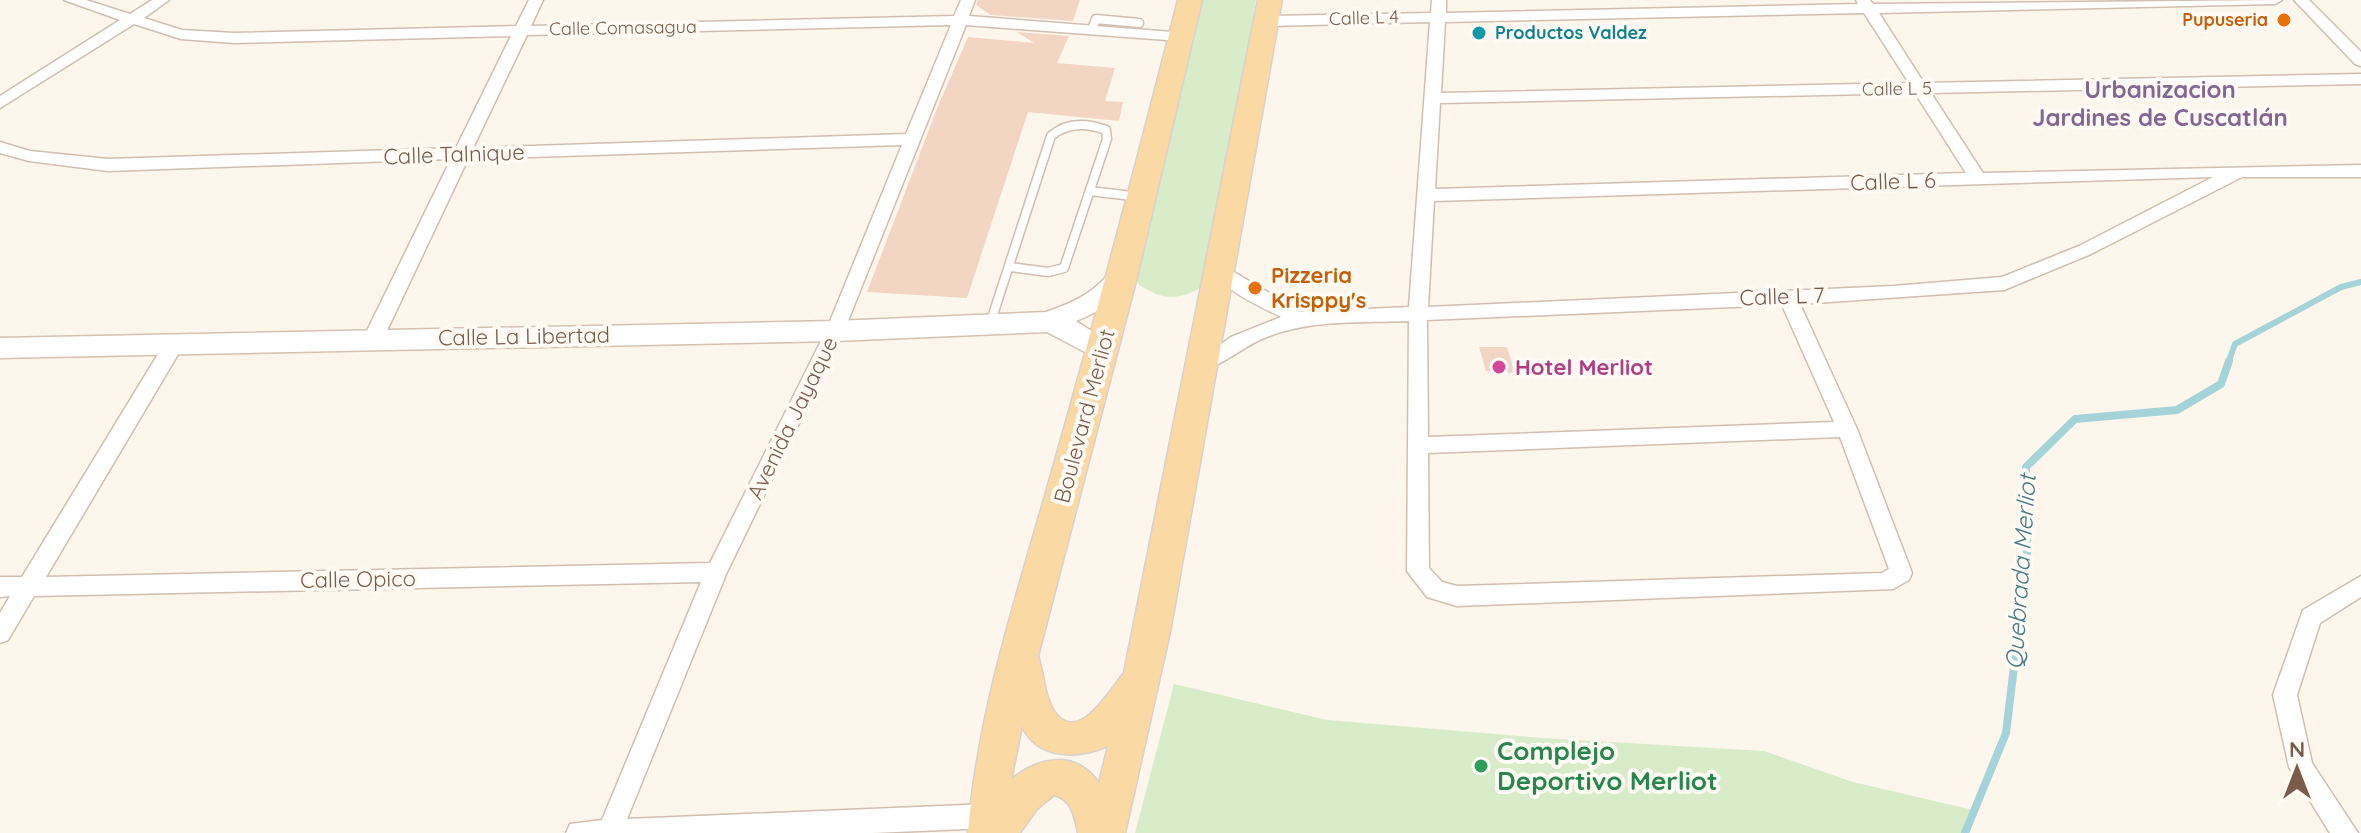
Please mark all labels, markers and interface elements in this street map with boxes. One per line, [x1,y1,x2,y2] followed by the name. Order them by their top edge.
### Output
[1329,5,1399,30] street label: Calle L 4
[2182,8,2268,31] place label: Pupuseria
[2275,11,2293,29] marker: Pupuseria
[549,15,697,40] street label: Calle Comasagua
[1495,21,1647,44] place label: Productos Valdez
[1470,24,1488,42] marker: Productos Valdez
[2032,74,2288,132] district label: Urbanizacion Jardines de Cuscatlán
[1862,76,1932,101] street label: Calle L 5
[383,138,525,170] street label: Calle Talnique
[1850,166,1936,196] street label: Calle L 6
[1271,261,1366,314] place label: Pizzeria Krisppy's
[1246,279,1264,297] marker: Pizzeria Krisppy's
[1739,281,1825,311] street label: Calle L 7
[438,321,610,351] street label: Calle La Libertad
[1047,326,1121,506] street label: Boulevard Merliot
[740,332,844,504] street label: Avenida Jayaque
[1515,353,1653,381] place label: Hotel Merliot
[1490,358,1508,376] marker: Hotel Merliot
[1998,471,2042,670] water label: Quebrada Merliot
[300,564,416,594] street label: Calle Opico
[2257,729,2337,809] north arrow
[1497,734,1718,797] place label: Complejo Deportivo Merliot
[2289,735,2305,763] text: N
[1472,757,1490,775] marker: Complejo Deportivo Merliot

